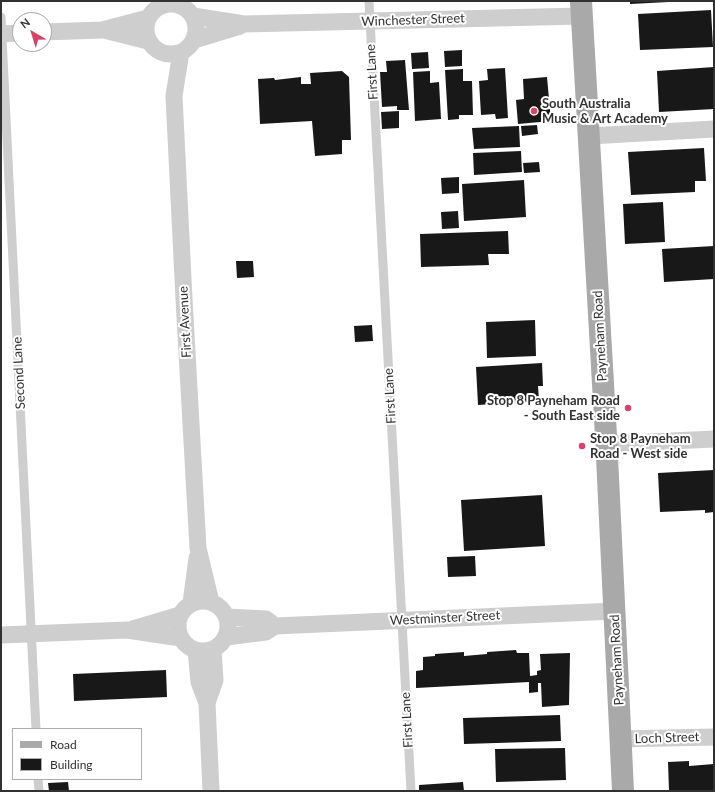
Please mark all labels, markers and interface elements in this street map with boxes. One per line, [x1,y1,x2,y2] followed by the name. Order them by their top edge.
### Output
[361,10,465,30] street label: Winchester Street
[12,12,52,52] north arrow
[18,15,32,31] text: N
[363,44,381,100] street label: First Lane
[542,96,668,127] place label: South Australia Music & Art Academy
[529,106,539,116] marker: South Australia Music & Art Academy
[175,286,195,358] street label: First Avenue
[590,290,610,382] street label: Payneham Road
[9,336,29,410] street label: Second Lane
[381,368,399,424] street label: First Lane
[487,393,620,424] place label: Stop 8 Payneham Road - South East side
[623,403,633,413] marker: Stop 8 Payneham Road - South East side
[590,431,691,462] place label: Stop 8 Payneham Road - West side
[577,441,587,451] marker: Stop 8 Payneham Road - West side
[389,607,501,629] street label: Westminster Street
[607,614,627,706] street label: Payneham Road
[398,692,416,748] street label: First Lane
[12,728,142,780] legend
[634,729,700,747] street label: Loch Street
[50,737,77,752] text: Road
[50,757,93,772] text: Building

